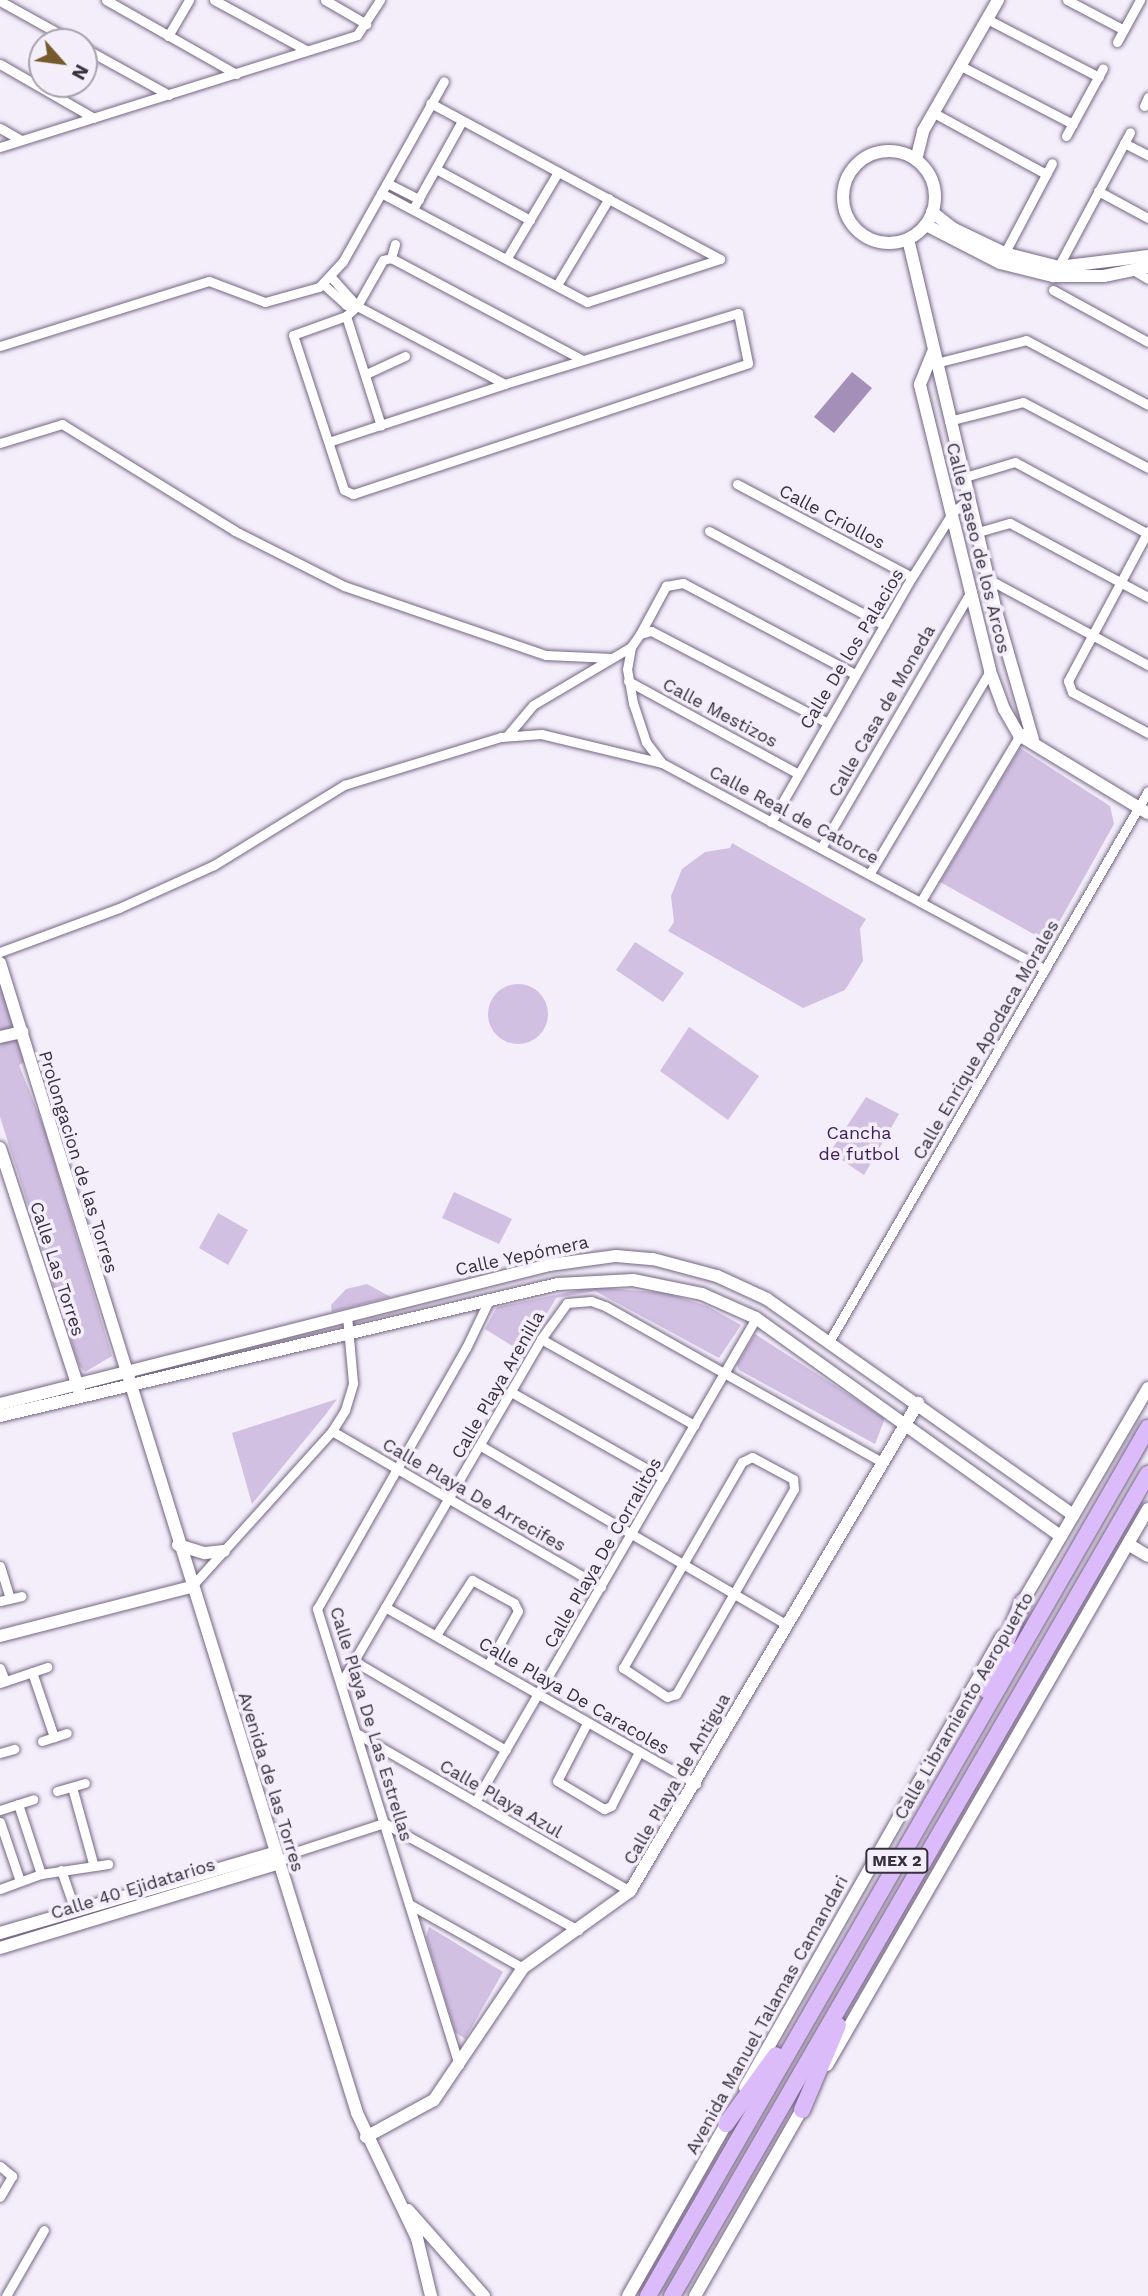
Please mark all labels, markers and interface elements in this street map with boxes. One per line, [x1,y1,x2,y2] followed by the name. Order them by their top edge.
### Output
[28,28,98,98] north arrow
[67,61,94,84] text: N
[941,440,1015,656] street label: Calle Paseo de los Arcos
[775,480,889,554] street label: Calle Criollos
[795,565,909,733] street label: Calle De los Palacios
[824,621,940,801] street label: Calle Casa de Moneda
[659,674,781,752] street label: Calle Mestizos
[705,761,883,869] street label: Calle Real de Catorce
[908,916,1064,1164] street label: Calle Enrique Apodaca Morales
[34,1048,122,1276] street label: Prolongacion de las Torres
[818,1123,900,1166] park label: Cancha de futbol
[25,1199,89,1339] street label: Calle Las Torres
[453,1231,591,1281] street label: Calle Yepómera
[447,1307,549,1463] street label: Calle Playa Arenilla
[378,1433,570,1557] street label: Calle Playa De Arrecifes
[539,1454,667,1652] street label: Calle Playa De Corralitos
[890,1588,1038,1824] street label: Calle Libramiento Aeropuerto
[325,1604,417,1844] street label: Calle Playa De Las Estrellas
[475,1632,673,1760] street label: Calle Playa De Caracoles
[233,1689,309,1875] street label: Avenida de las Torres
[619,1689,735,1869] street label: Calle Playa de Antigua
[435,1755,567,1843] street label: Calle Playa Azul
[864,1848,930,1873] road number: MEX 2
[48,1854,218,1924] street label: Calle 40 Ejidatarios
[681,1871,853,2159] street label: Avenida Manuel Talamas Camandari

